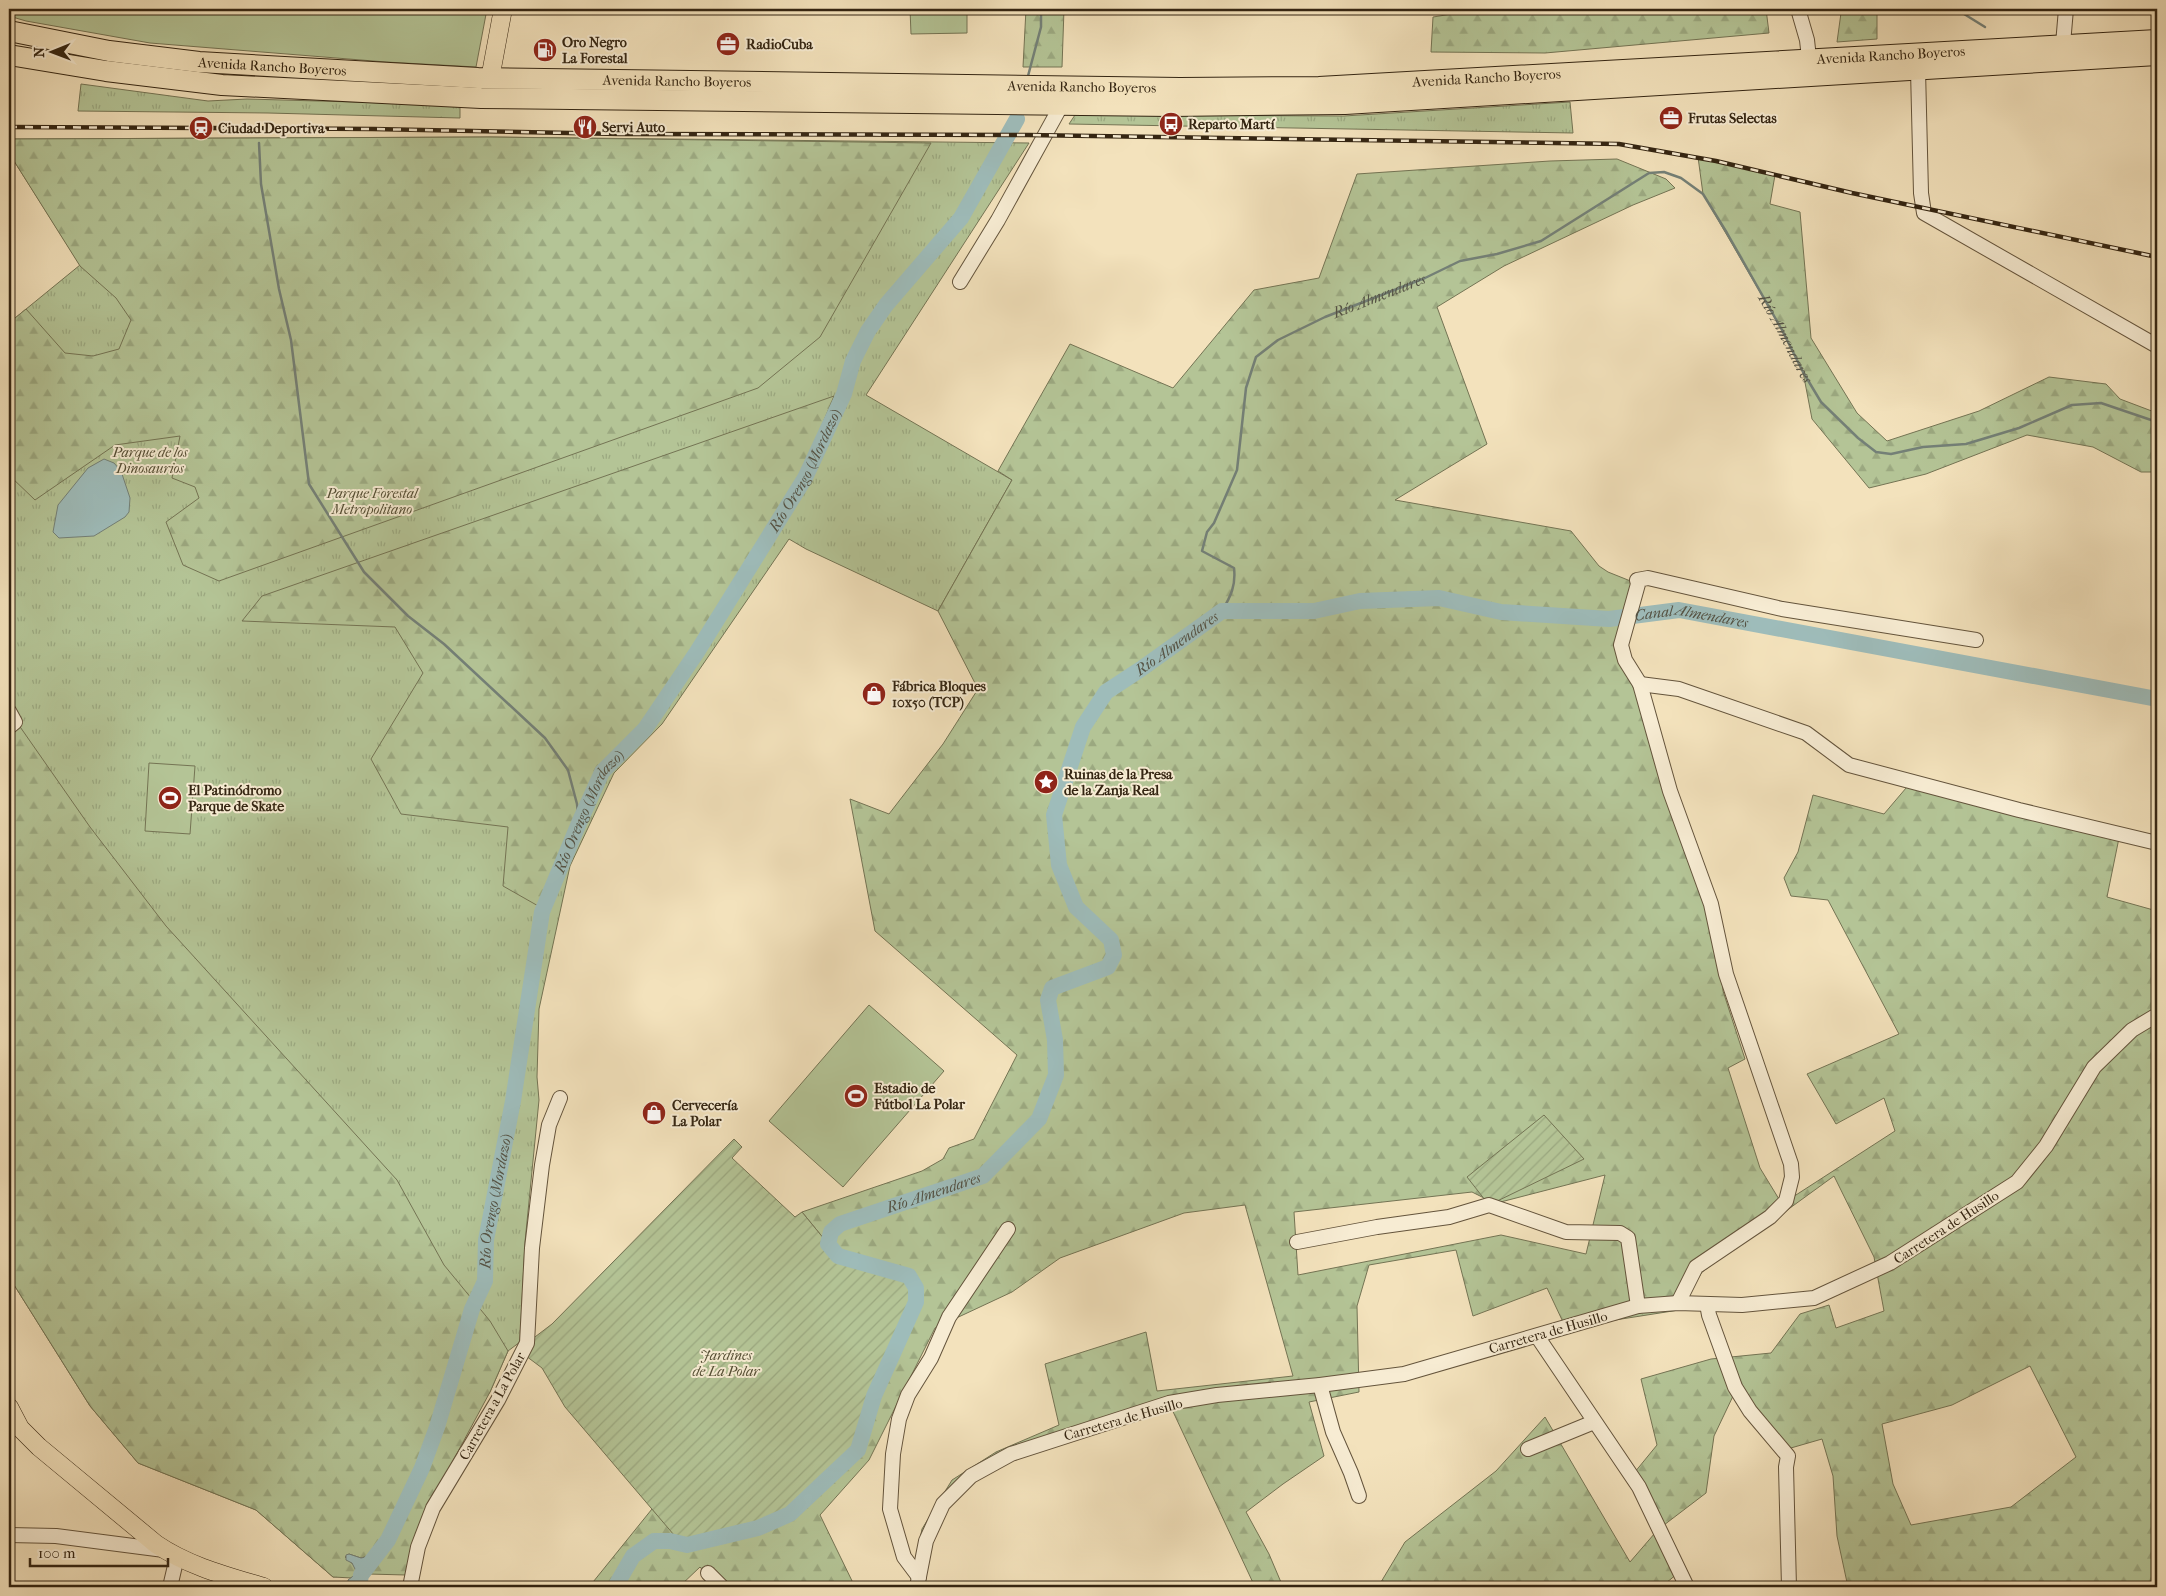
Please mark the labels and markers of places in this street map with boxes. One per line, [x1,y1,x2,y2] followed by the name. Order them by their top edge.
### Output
[715,31,741,57] office icon: RadioCuba
[562,34,628,67] place label: Oro Negro La Forestal
[746,36,813,53] place label: RadioCuba
[532,37,558,63] fuel station icon: Oro Negro La Forestal
[1658,105,1684,131] office icon: Frutas Selectas
[1687,110,1777,127] place label: Frutas Selectas
[1158,111,1184,137] bus stop icon: Reparto Martí
[572,114,598,140] restaurant icon: Servi Auto
[188,115,214,141] station icon: Ciudad Deportiva
[1188,116,1275,133] place label: Reparto Martí
[602,119,665,136] place label: Servi Auto
[218,120,325,137] place label: Ciudad Deportiva
[891,678,987,711] place label: Fábrica Bloques 10x50 (TCP)
[861,681,887,707] shop icon: Fábrica Bloques 10x50 (TCP)
[1064,766,1173,799] place label: Ruinas de la Presa de la Zanja Real
[1033,769,1059,795] place icon: Ruinas de la Presa de la Zanja Real
[188,782,284,815] place label: El Patinódromo Parque de Skate
[157,785,183,811] sports icon: El Patinódromo Parque de Skate
[873,1080,966,1113] place label: Estadio de Fútbol La Polar
[843,1083,869,1109] sports icon: Estadio de Fútbol La Polar
[672,1097,738,1130] place label: Cervecería La Polar
[641,1100,667,1126] shop icon: Cervecería La Polar

